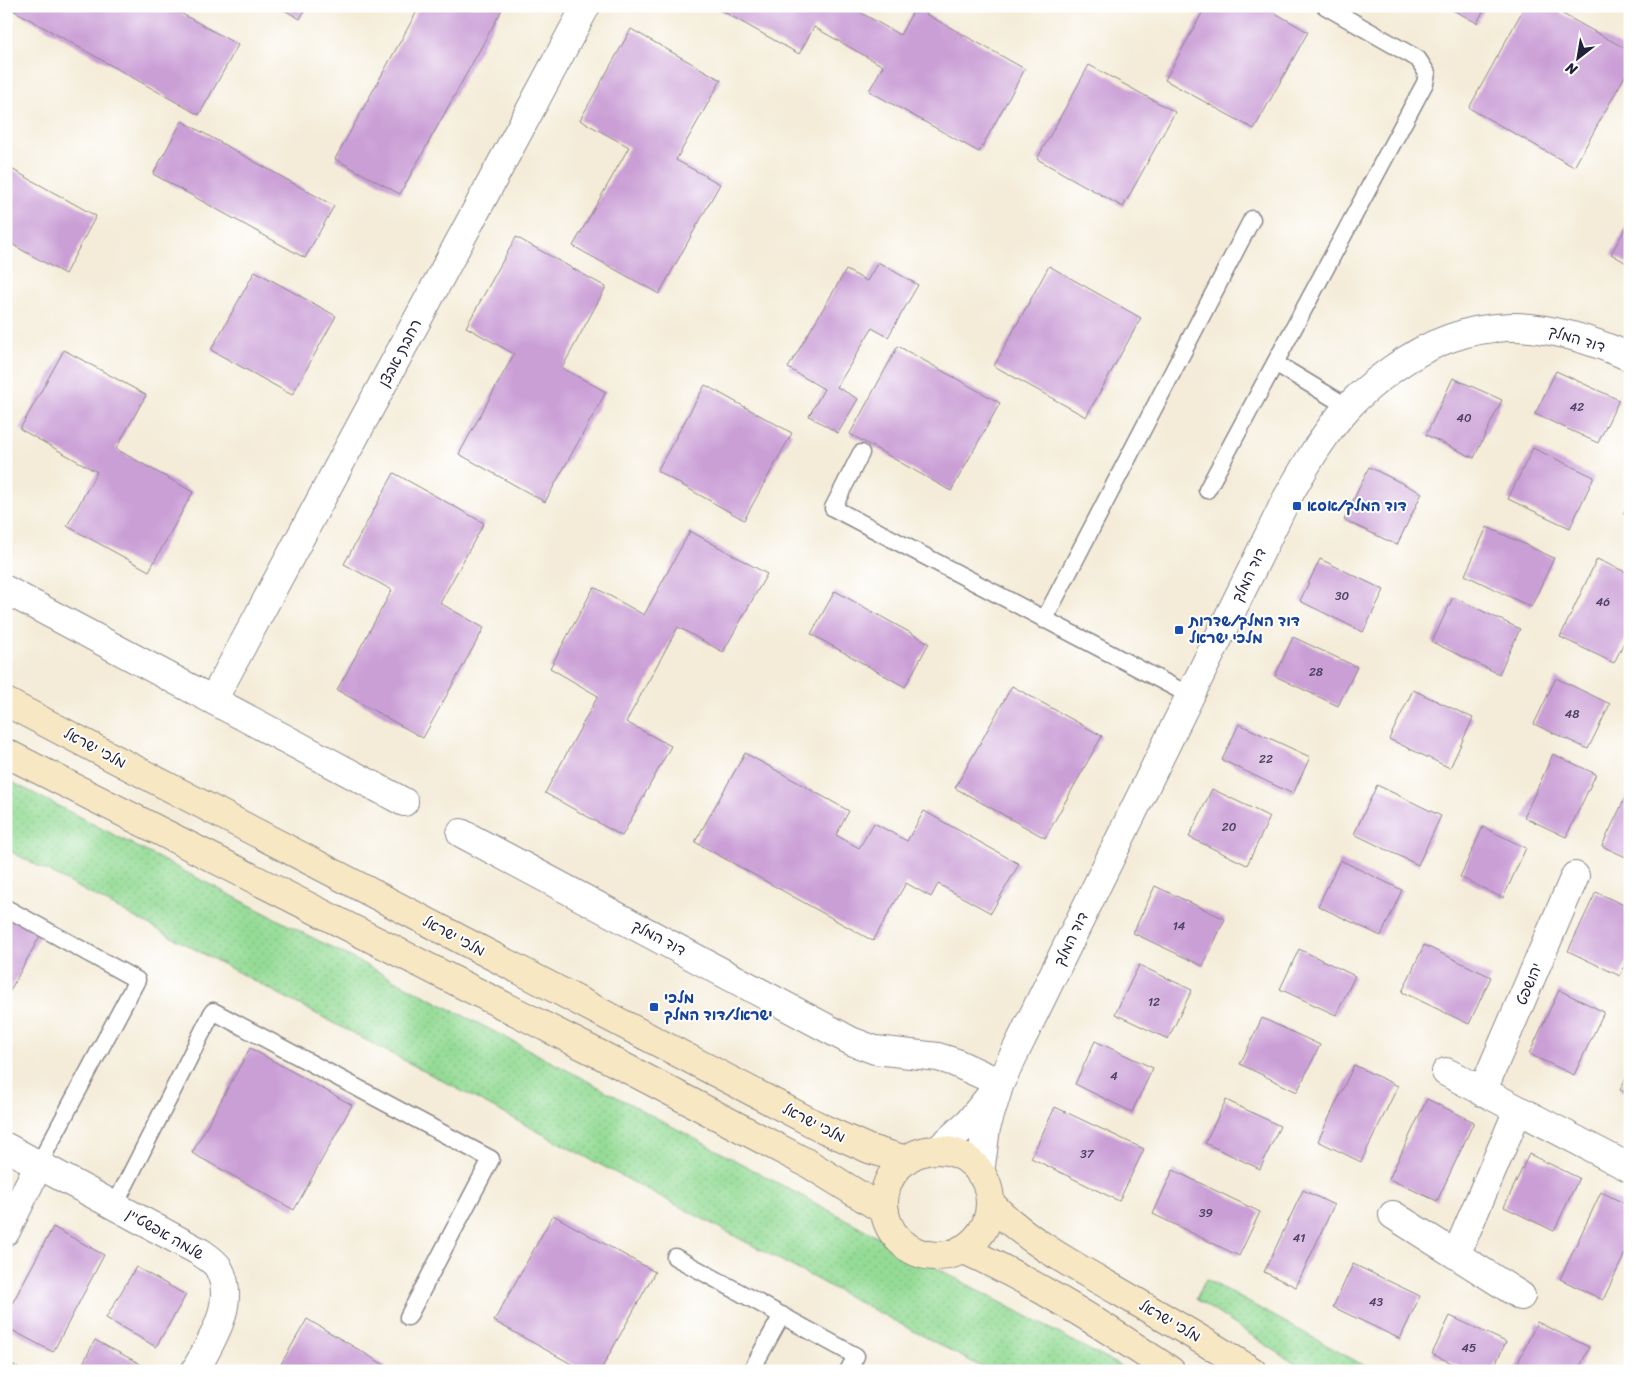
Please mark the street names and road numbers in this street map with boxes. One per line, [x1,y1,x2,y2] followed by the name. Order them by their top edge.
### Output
[371,314,429,392] street label: רחבת אבצן
[1545,318,1609,360] street label: דוד המלך
[1225,543,1273,607] street label: דוד המלך
[59,720,131,776] street label: מלכי ישראל
[1047,907,1095,971] street label: דוד המלך
[418,908,490,964] street label: מלכי ישראל
[627,913,691,963] street label: דוד המלך
[1508,959,1550,1009] street label: יהושפט
[778,1096,850,1150] street label: מלכי ישראל
[121,1201,209,1267] street label: שלמה אפשטיין
[1134,1293,1206,1349] street label: מלכי ישראל

